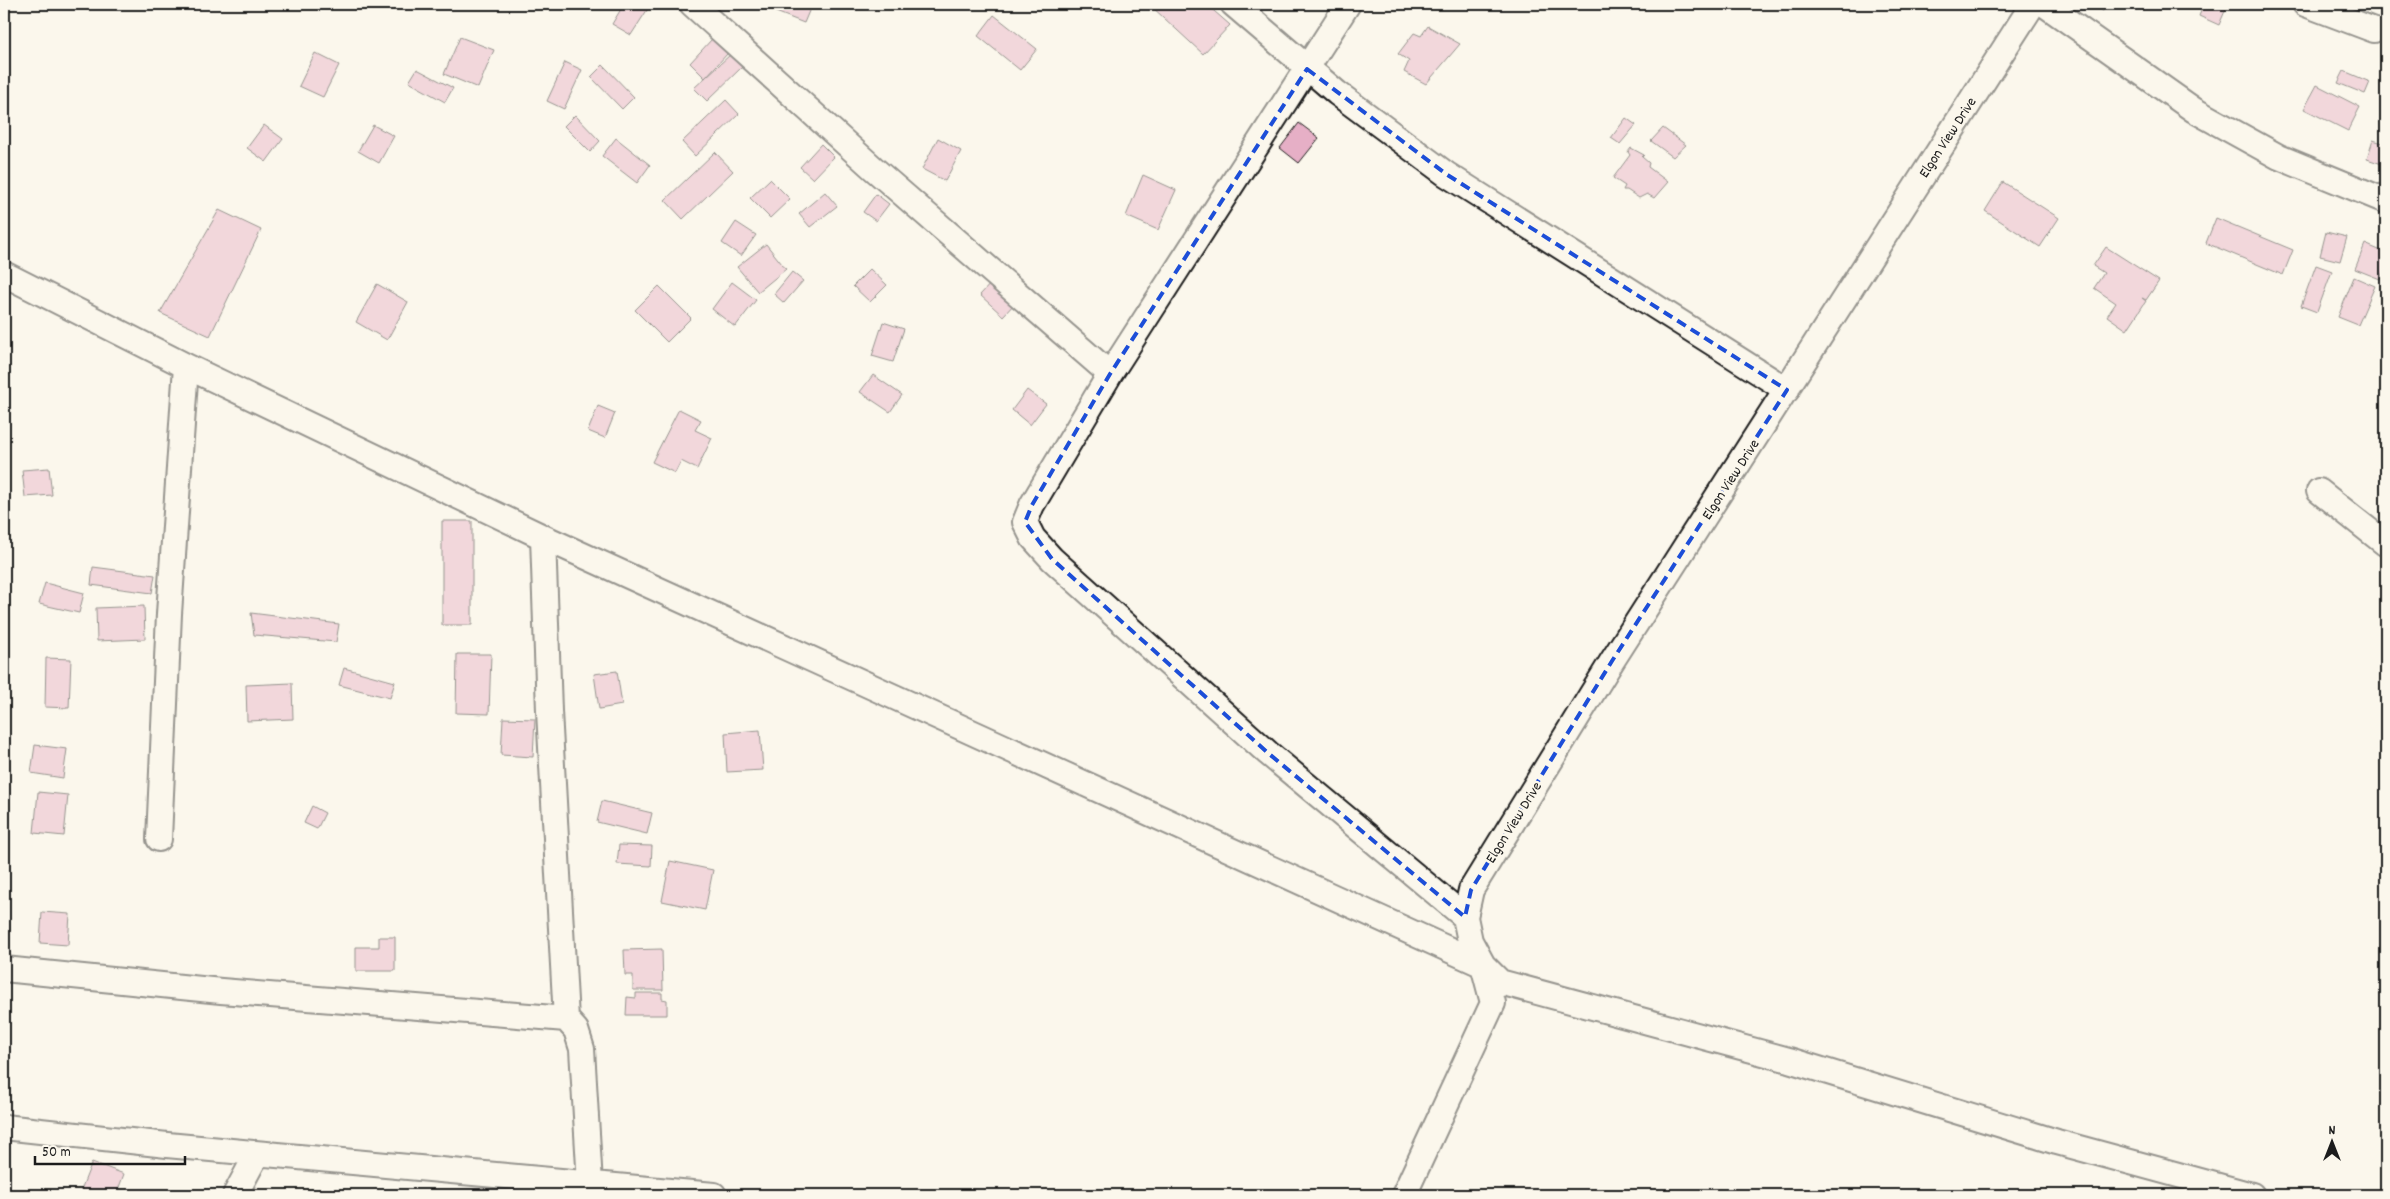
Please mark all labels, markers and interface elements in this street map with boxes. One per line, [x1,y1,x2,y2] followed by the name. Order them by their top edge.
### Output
[1914,93,1983,183] street label: Elgon View Drive
[1697,435,1766,525] street label: Elgon View Drive
[1481,778,1549,868] street label: Elgon View Drive
[2308,1116,2358,1166] north arrow
[2329,1121,2336,1141] text: N
[35,1134,185,1166] scale bar
[42,1142,71,1164] text: 50 m

